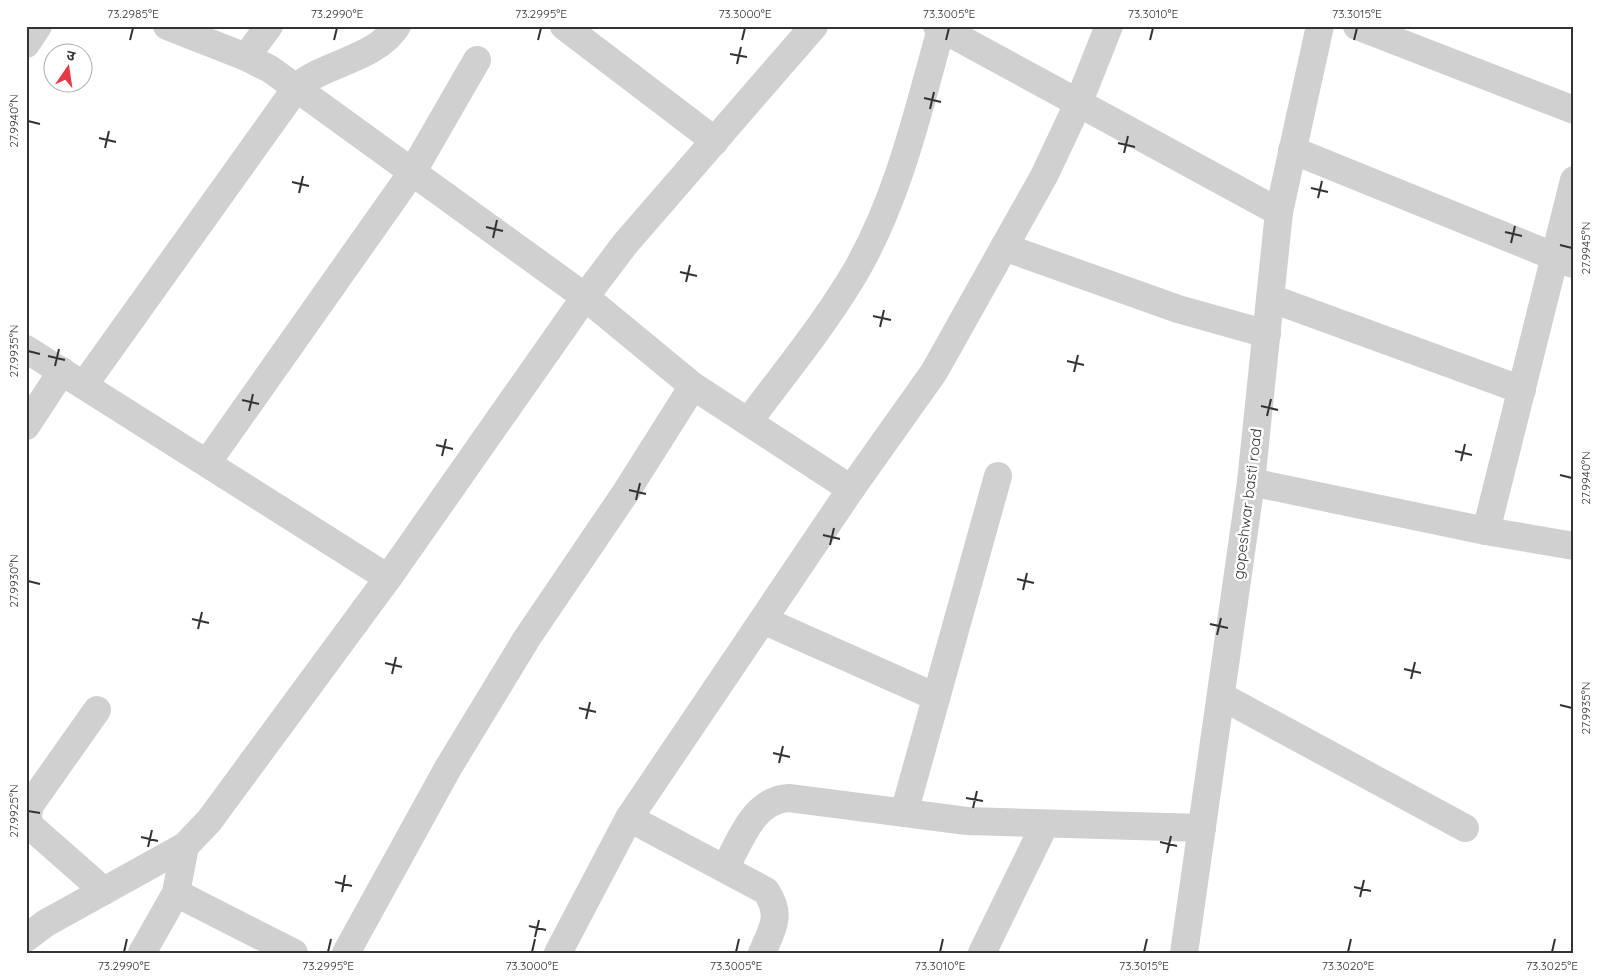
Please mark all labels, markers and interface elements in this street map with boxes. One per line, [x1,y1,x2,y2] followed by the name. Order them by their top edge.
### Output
[107,6,159,21] text: 73.2985°E
[311,6,363,21] text: 73.2990°E
[515,6,567,21] text: 73.2995°E
[718,6,772,21] text: 73.3000°E
[923,6,975,21] text: 73.3005°E
[1128,6,1178,21] text: 73.3010°E
[1332,6,1382,21] text: 73.3015°E
[42,42,92,92] north arrow
[65,46,78,65] text: उ
[6,94,21,148] text: 27.9940°N
[1578,221,1593,275] text: 27.9945°N
[6,325,21,377] text: 27.9935°N
[1228,427,1266,581] street label: gopeshwar basti road
[1578,451,1593,505] text: 27.9940°N
[6,554,21,608] text: 27.9930°N
[1578,682,1593,734] text: 27.9935°N
[6,784,21,838] text: 27.9925°N
[98,958,150,973] text: 73.2990°E
[302,958,354,973] text: 73.2995°E
[505,958,559,973] text: 73.3000°E
[710,958,762,973] text: 73.3005°E
[915,958,965,973] text: 73.3010°E
[1119,958,1169,973] text: 73.3015°E
[1322,958,1374,973] text: 73.3020°E
[1526,958,1578,973] text: 73.3025°E

